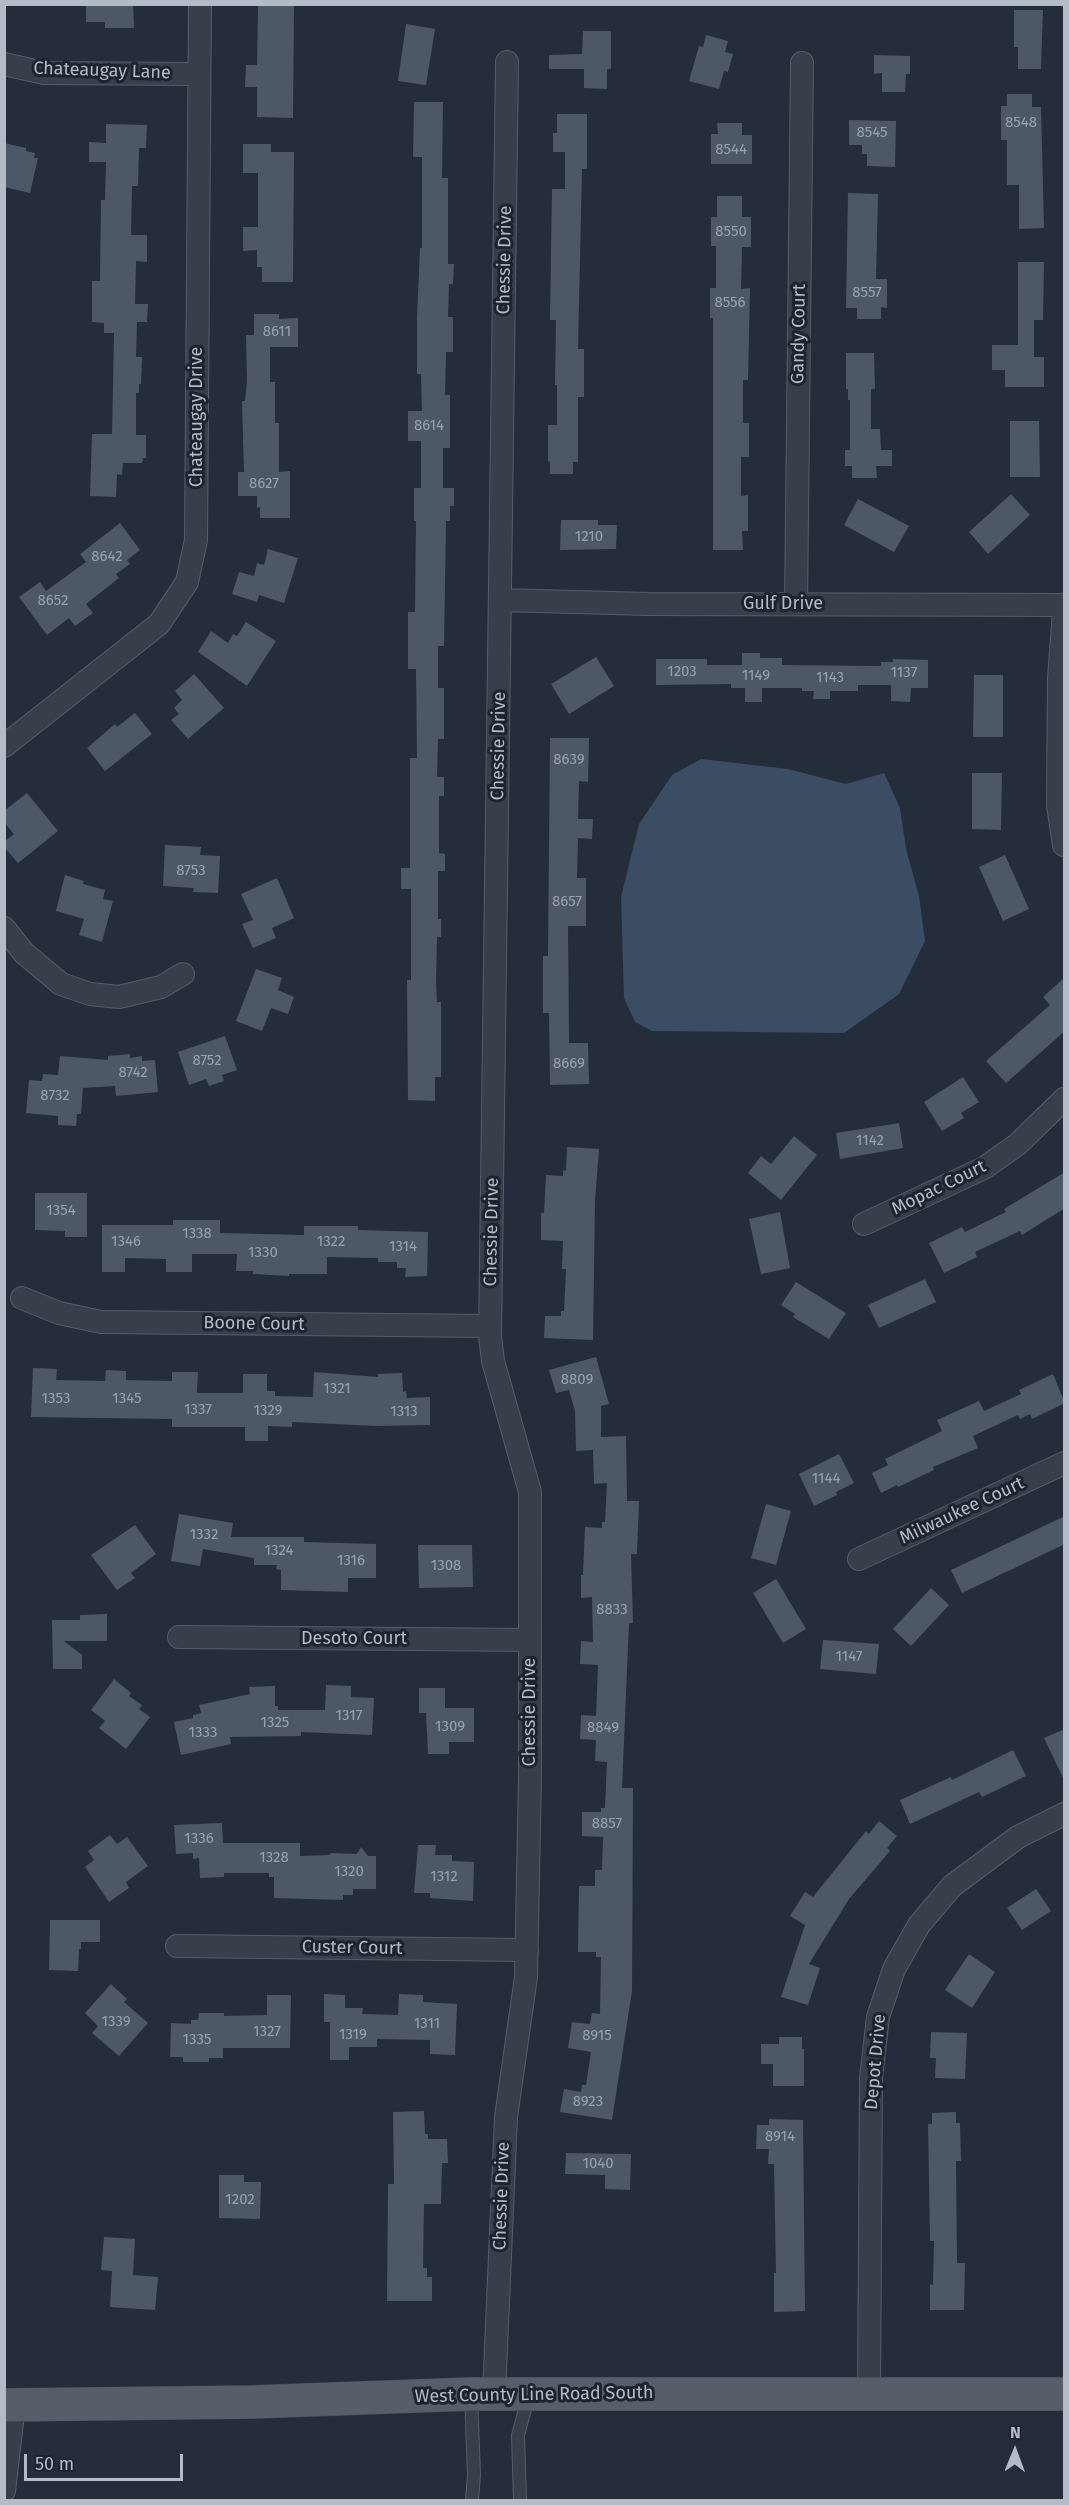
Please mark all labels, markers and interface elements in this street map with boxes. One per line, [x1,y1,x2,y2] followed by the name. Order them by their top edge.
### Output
[33,58,171,84] street label: Chateaugay Lane
[1005,114,1037,132] house number: 8548
[856,124,888,142] house number: 8545
[715,141,747,159] house number: 8544
[493,205,517,315] street label: Chessie Drive
[715,223,747,241] house number: 8550
[787,284,811,384] street label: Gandy Court
[852,284,882,302] house number: 8557
[714,294,746,312] house number: 8556
[263,323,291,341] house number: 8611
[186,347,208,487] street label: Chateaugay Drive
[414,417,444,435] house number: 8614
[249,475,279,493] house number: 8627
[575,528,603,546] house number: 1210
[91,548,123,566] house number: 8642
[38,592,68,610] house number: 8652
[743,593,823,615] street label: Gulf Drive
[667,663,697,681] house number: 1203
[891,664,917,682] house number: 1137
[742,667,770,685] house number: 1149
[816,669,844,687] house number: 1143
[487,691,511,801] street label: Chessie Drive
[553,751,585,769] house number: 8639
[176,862,206,880] house number: 8753
[552,893,582,911] house number: 8657
[192,1052,222,1070] house number: 8752
[553,1055,585,1073] house number: 8669
[118,1064,148,1082] house number: 8742
[40,1087,70,1105] house number: 8732
[856,1132,884,1150] house number: 1142
[888,1156,990,1220] street label: Mopac Court
[480,1177,504,1287] street label: Chessie Drive
[46,1202,76,1220] house number: 1354
[182,1225,212,1243] house number: 1338
[111,1233,141,1251] house number: 1346
[317,1233,345,1251] house number: 1322
[389,1238,417,1256] house number: 1314
[248,1244,278,1262] house number: 1330
[203,1312,305,1336] street label: Boone Court
[561,1371,593,1389] house number: 8809
[323,1380,351,1398] house number: 1321
[42,1390,70,1408] house number: 1353
[112,1390,142,1408] house number: 1345
[184,1401,212,1419] house number: 1337
[254,1402,282,1420] house number: 1329
[390,1403,418,1421] house number: 1313
[812,1470,840,1488] house number: 1144
[896,1473,1028,1549] street label: Milwaukee Court
[190,1526,218,1544] house number: 1332
[265,1542,293,1560] house number: 1324
[337,1552,365,1570] house number: 1316
[431,1557,461,1575] house number: 1308
[596,1601,628,1619] house number: 8833
[301,1628,407,1650] street label: Desoto Court
[835,1648,863,1666] house number: 1147
[519,1658,541,1766] street label: Chessie Drive
[336,1707,362,1725] house number: 1317
[261,1714,289,1732] house number: 1325
[435,1718,465,1736] house number: 1309
[587,1719,619,1737] house number: 8849
[189,1724,217,1742] house number: 1333
[592,1815,622,1833] house number: 8857
[184,1830,214,1848] house number: 1336
[259,1849,289,1867] house number: 1328
[334,1863,364,1881] house number: 1320
[430,1868,458,1886] house number: 1312
[302,1936,402,1960] street label: Custer Court
[101,2013,131,2031] house number: 1339
[861,2013,891,2111] street label: Depot Drive
[414,2015,440,2033] house number: 1311
[253,2023,281,2041] house number: 1327
[339,2026,367,2044] house number: 1319
[582,2027,612,2045] house number: 8915
[183,2031,211,2049] house number: 1335
[573,2093,603,2111] house number: 8923
[765,2128,795,2146] house number: 8914
[489,2141,515,2251] street label: Chessie Drive
[582,2155,614,2173] house number: 1040
[225,2191,255,2209] house number: 1202
[414,2382,654,2408] street label: West County Line Road South
[985,2421,1045,2481] north arrow
[1010,2423,1021,2442] text: N
[27,2442,186,2480] scale bar
[35,2453,74,2475] text: 50 m

